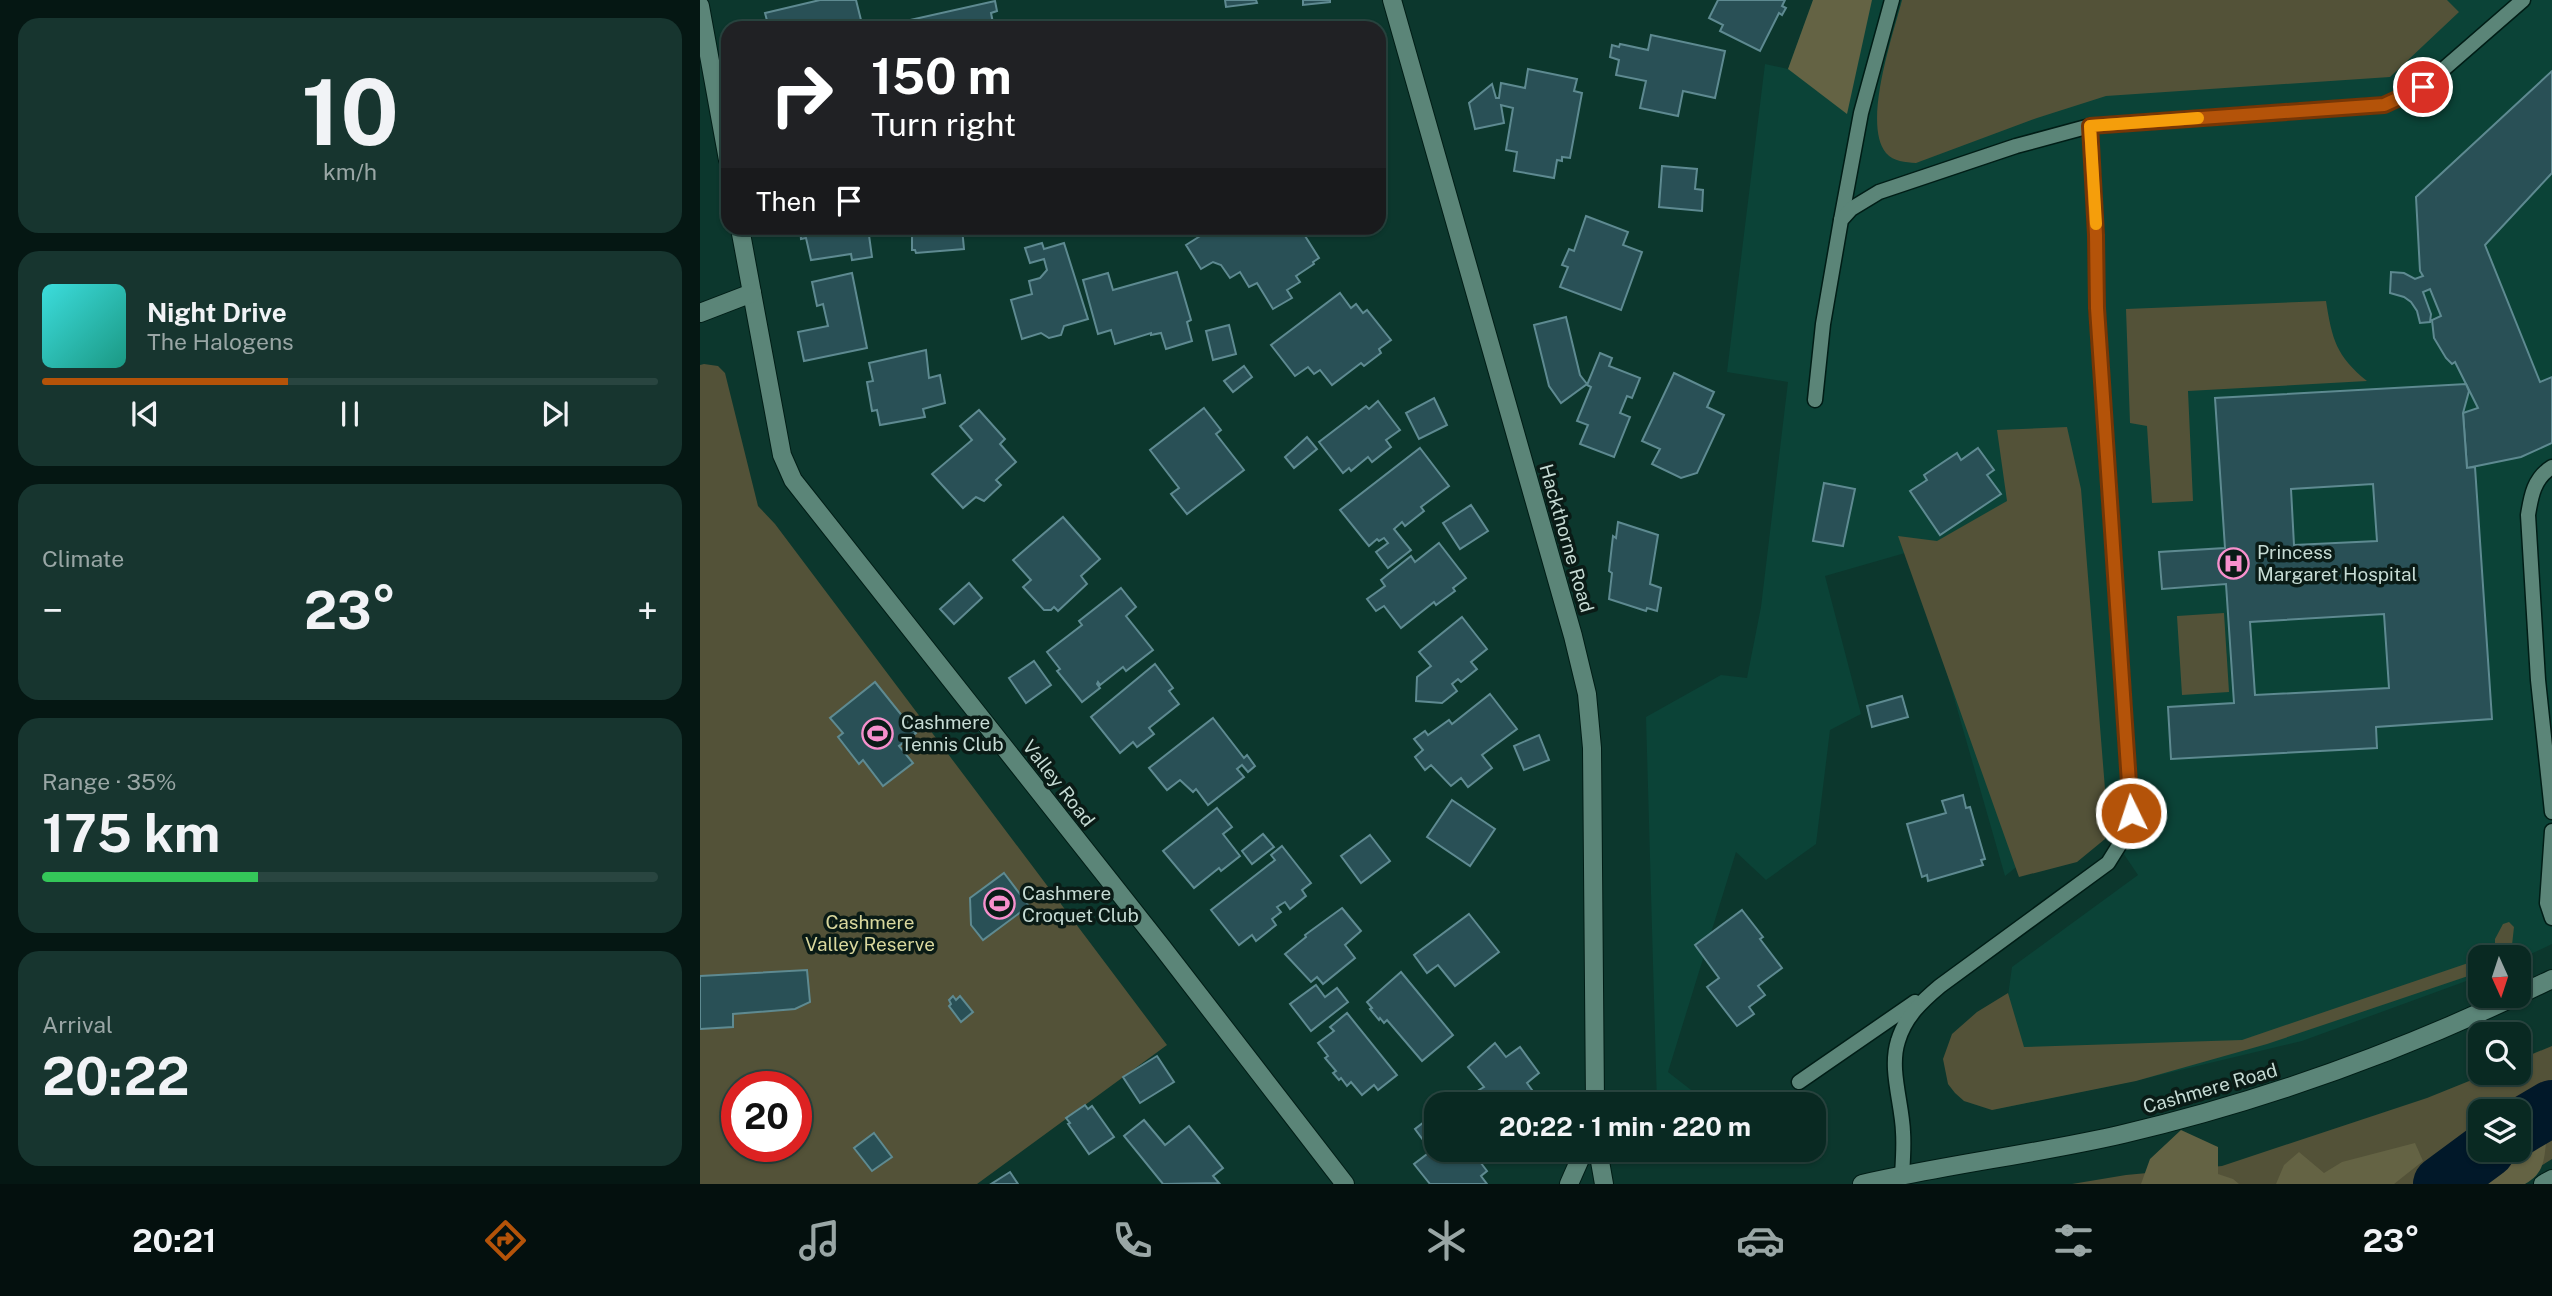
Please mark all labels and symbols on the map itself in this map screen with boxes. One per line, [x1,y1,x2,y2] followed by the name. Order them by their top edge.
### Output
[2393,57,2453,117] pin
[1535,461,1599,615] street label: Hackthorne Road
[2257,541,2417,585] place label: Princess Margaret Hospital
[2217,546,2251,580] hospital icon: Princess Margaret Hospital
[901,711,1004,755] place label: Cashmere Tennis Club
[861,716,895,750] sports icon: Cashmere Tennis Club
[1018,735,1100,831] street label: Valley Road
[2094,776,2168,850] position arrow
[1022,882,1139,926] place label: Cashmere Croquet Club
[982,887,1016,921] sports icon: Cashmere Croquet Club
[805,911,935,955] park label: Cashmere Valley Reserve
[2468,945,2530,1008] north arrow
[2140,1058,2280,1118] street label: Cashmere Road
[721,1071,812,1162] speed limit sign: 20

